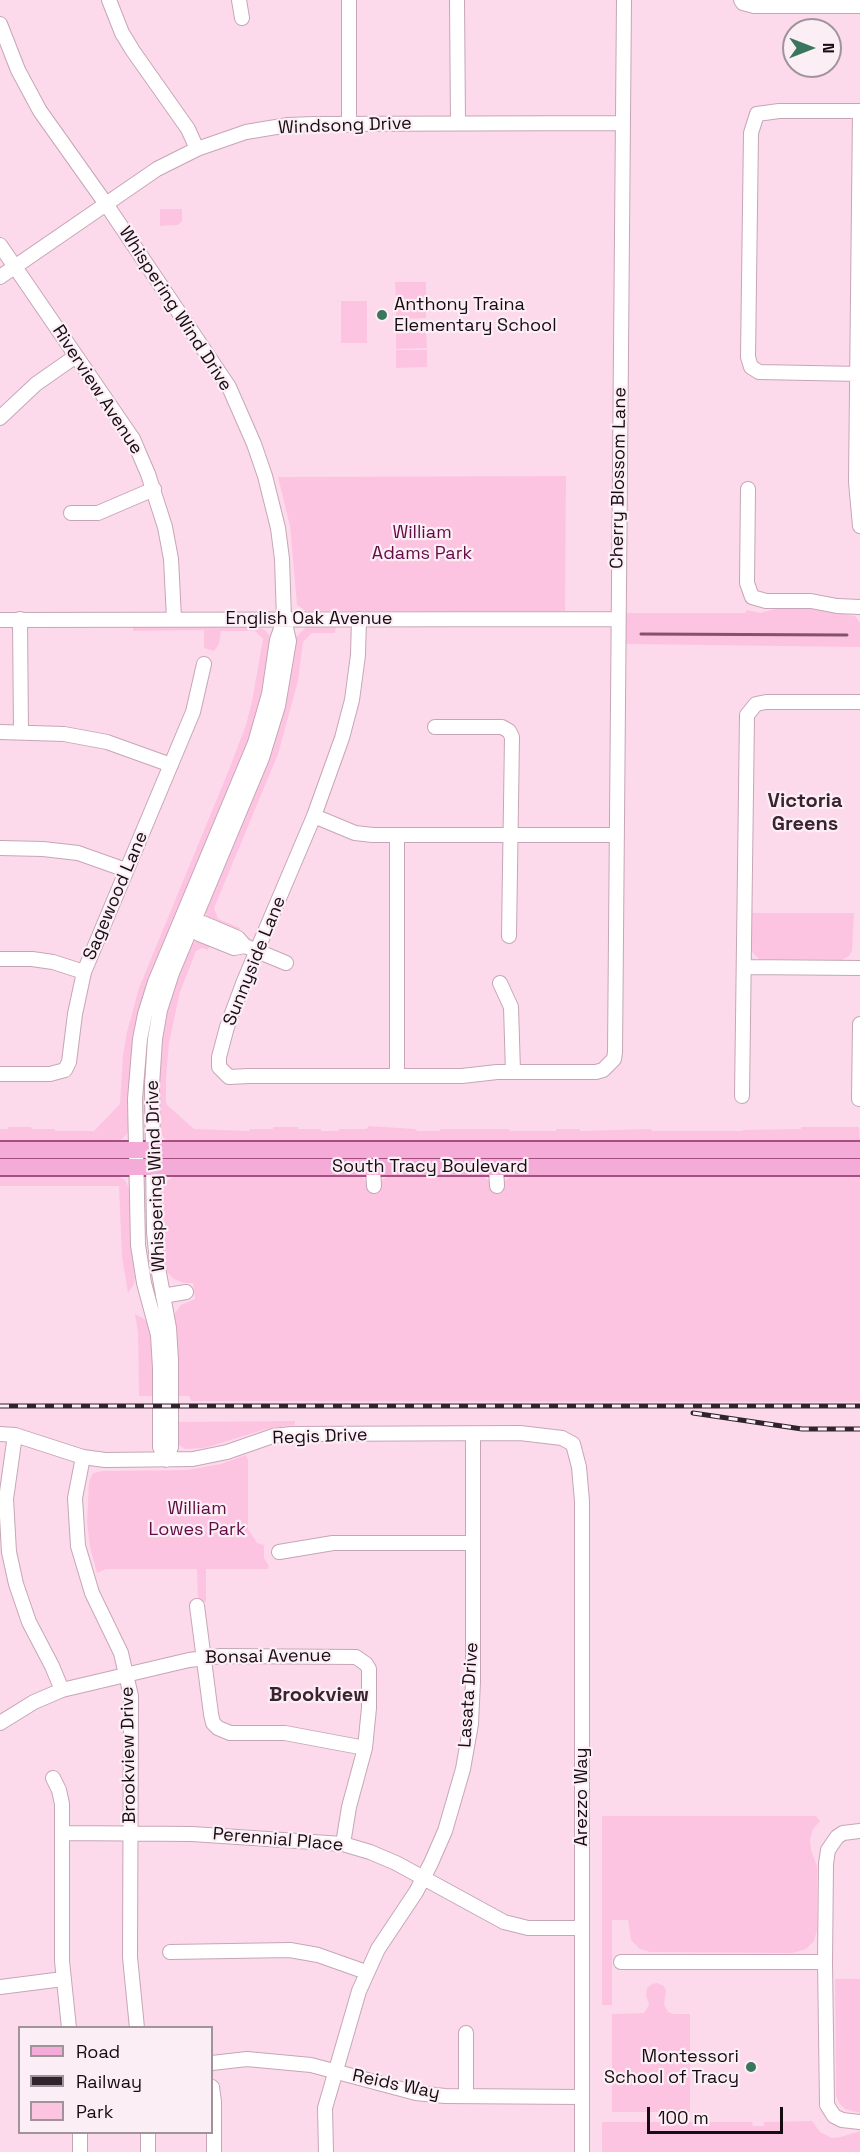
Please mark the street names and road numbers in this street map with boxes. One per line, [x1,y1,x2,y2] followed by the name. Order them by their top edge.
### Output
[278,113,412,139] street label: Windsong Drive
[114,223,236,395] street label: Whispering Wind Drive
[47,321,147,459] street label: Riverview Avenue
[607,387,631,569] street label: Cherry Blossom Lane
[226,608,392,630] street label: English Oak Avenue
[79,828,153,964] street label: Sagewood Lane
[219,893,291,1029] street label: Sunnyside Lane
[142,1080,170,1272] street label: Whispering Wind Drive
[332,1156,528,1178] street label: South Tracy Boulevard
[272,1425,368,1449] street label: Regis Drive
[455,1642,483,1748] street label: Lasata Drive
[205,1645,331,1669] street label: Bonsai Avenue
[117,1686,141,1824] street label: Brookview Drive
[571,1748,593,1846] street label: Arezzo Way
[212,1824,344,1856] street label: Perennial Place
[350,2065,442,2105] street label: Reids Way

